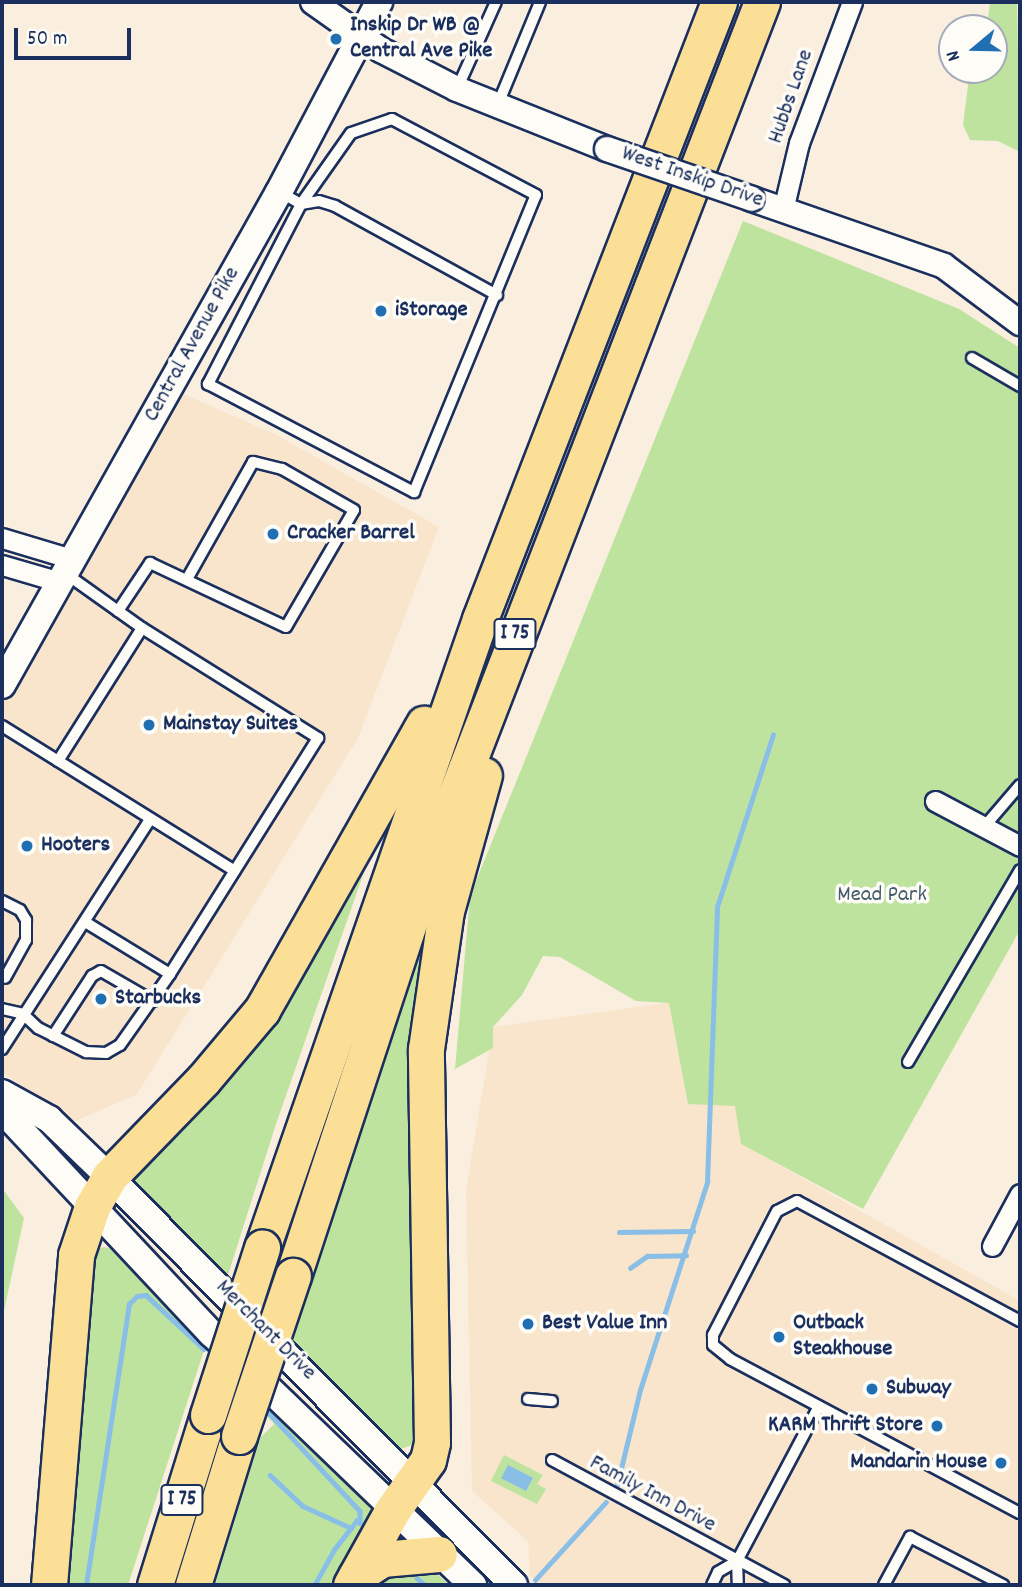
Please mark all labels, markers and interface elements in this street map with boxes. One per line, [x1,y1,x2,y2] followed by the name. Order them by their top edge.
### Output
[350,12,492,66] place label: Inskip Dr WB @ Central Ave Pike
[18,14,135,58] scale bar
[938,14,1008,84] north arrow
[27,25,67,55] text: 50 m
[328,31,344,47] marker: Inskip Dr WB @ Central Ave Pike
[763,46,821,148] street label: Hubbs Lane
[940,47,969,64] text: N
[618,141,766,215] street label: West Inskip Drive
[139,263,247,427] street label: Central Avenue Pike
[395,297,468,325] place label: iStorage
[373,303,389,319] marker: iStorage
[287,520,415,548] place label: Cracker Barrel
[265,526,281,542] marker: Cracker Barrel
[492,616,538,652] road number: I 75
[163,711,298,739] place label: Mainstay Suites
[141,717,157,733] marker: Mainstay Suites
[41,832,110,860] place label: Hooters
[19,838,35,854] marker: Hooters
[837,882,927,910] park label: Mead Park
[115,985,201,1013] place label: Starbucks
[93,991,109,1007] marker: Starbucks
[209,1275,321,1387] street label: Merchant Drive
[542,1310,667,1338] place label: Best Value Inn
[793,1310,892,1364] place label: Outback Steakhouse
[520,1316,536,1332] marker: Best Value Inn
[771,1329,787,1345] marker: Outback Steakhouse
[886,1375,951,1403] place label: Subway
[864,1381,880,1397] marker: Subway
[768,1412,923,1440] place label: KARM Thrift Store
[929,1418,945,1434] marker: KARM Thrift Store
[850,1449,987,1477] place label: Mandarin House
[584,1450,720,1540] street label: Family Inn Drive
[993,1455,1009,1471] marker: Mandarin House
[159,1482,205,1518] road number: I 75

